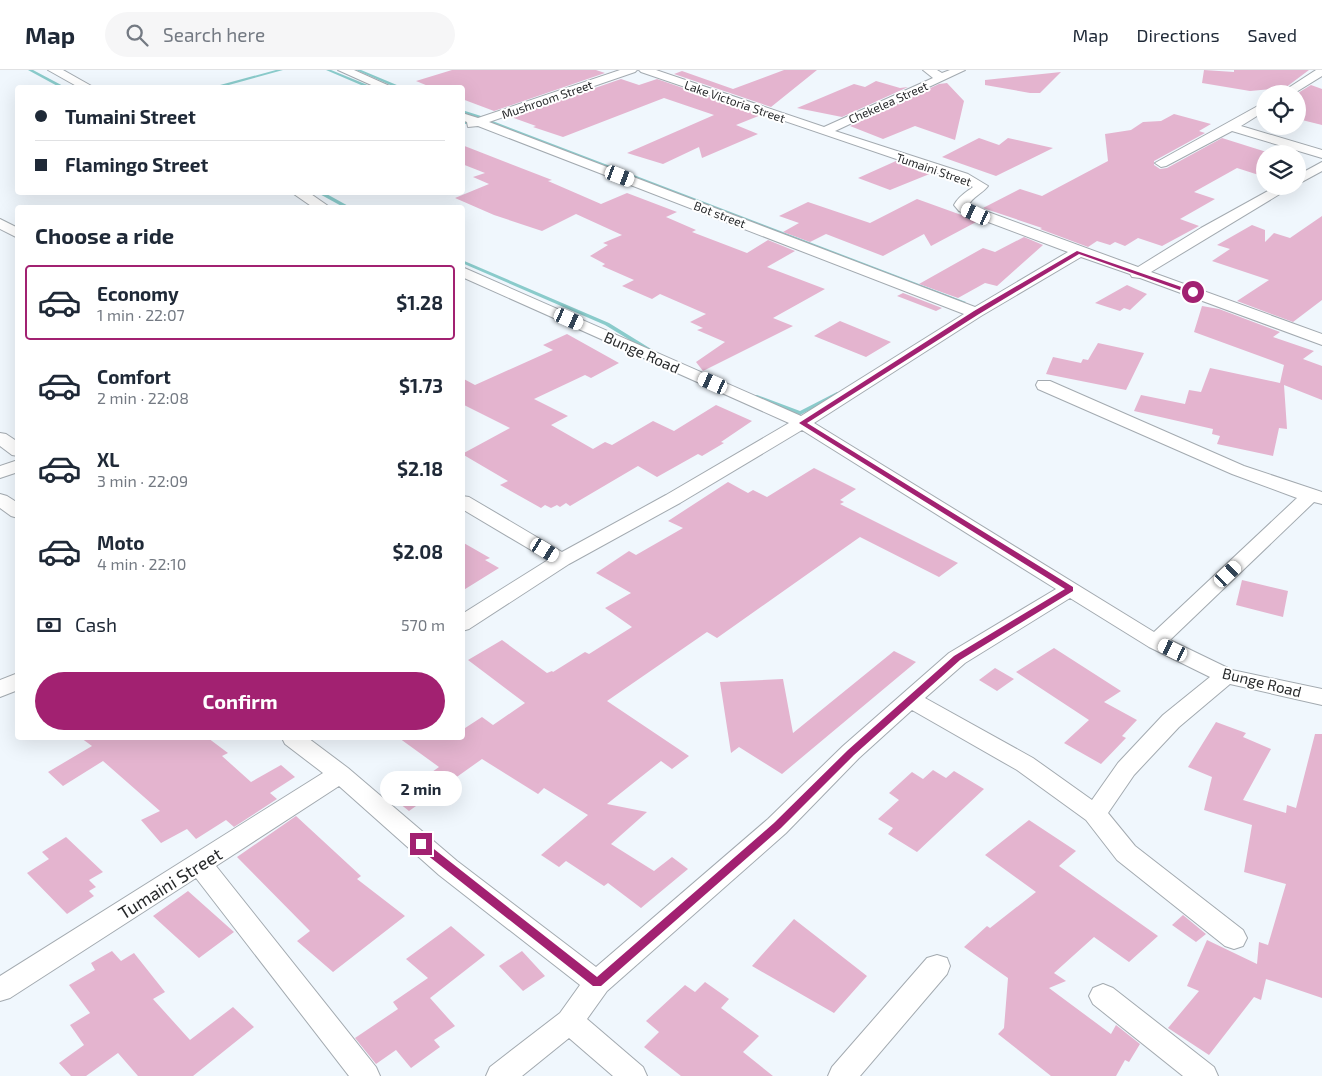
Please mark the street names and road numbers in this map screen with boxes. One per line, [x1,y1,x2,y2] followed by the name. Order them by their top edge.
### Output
[500,77,595,121] street label: Mushroom Street
[683,77,788,125] street label: Lake Victoria Street
[846,78,930,126] street label: Chekelea Street
[894,150,974,189] street label: Tumaini Street
[692,198,748,230] street label: Bot street
[601,327,683,377] street label: Bunge Road
[1221,663,1303,701] street label: Bunge Road
[114,842,226,924] street label: Tumaini Street

